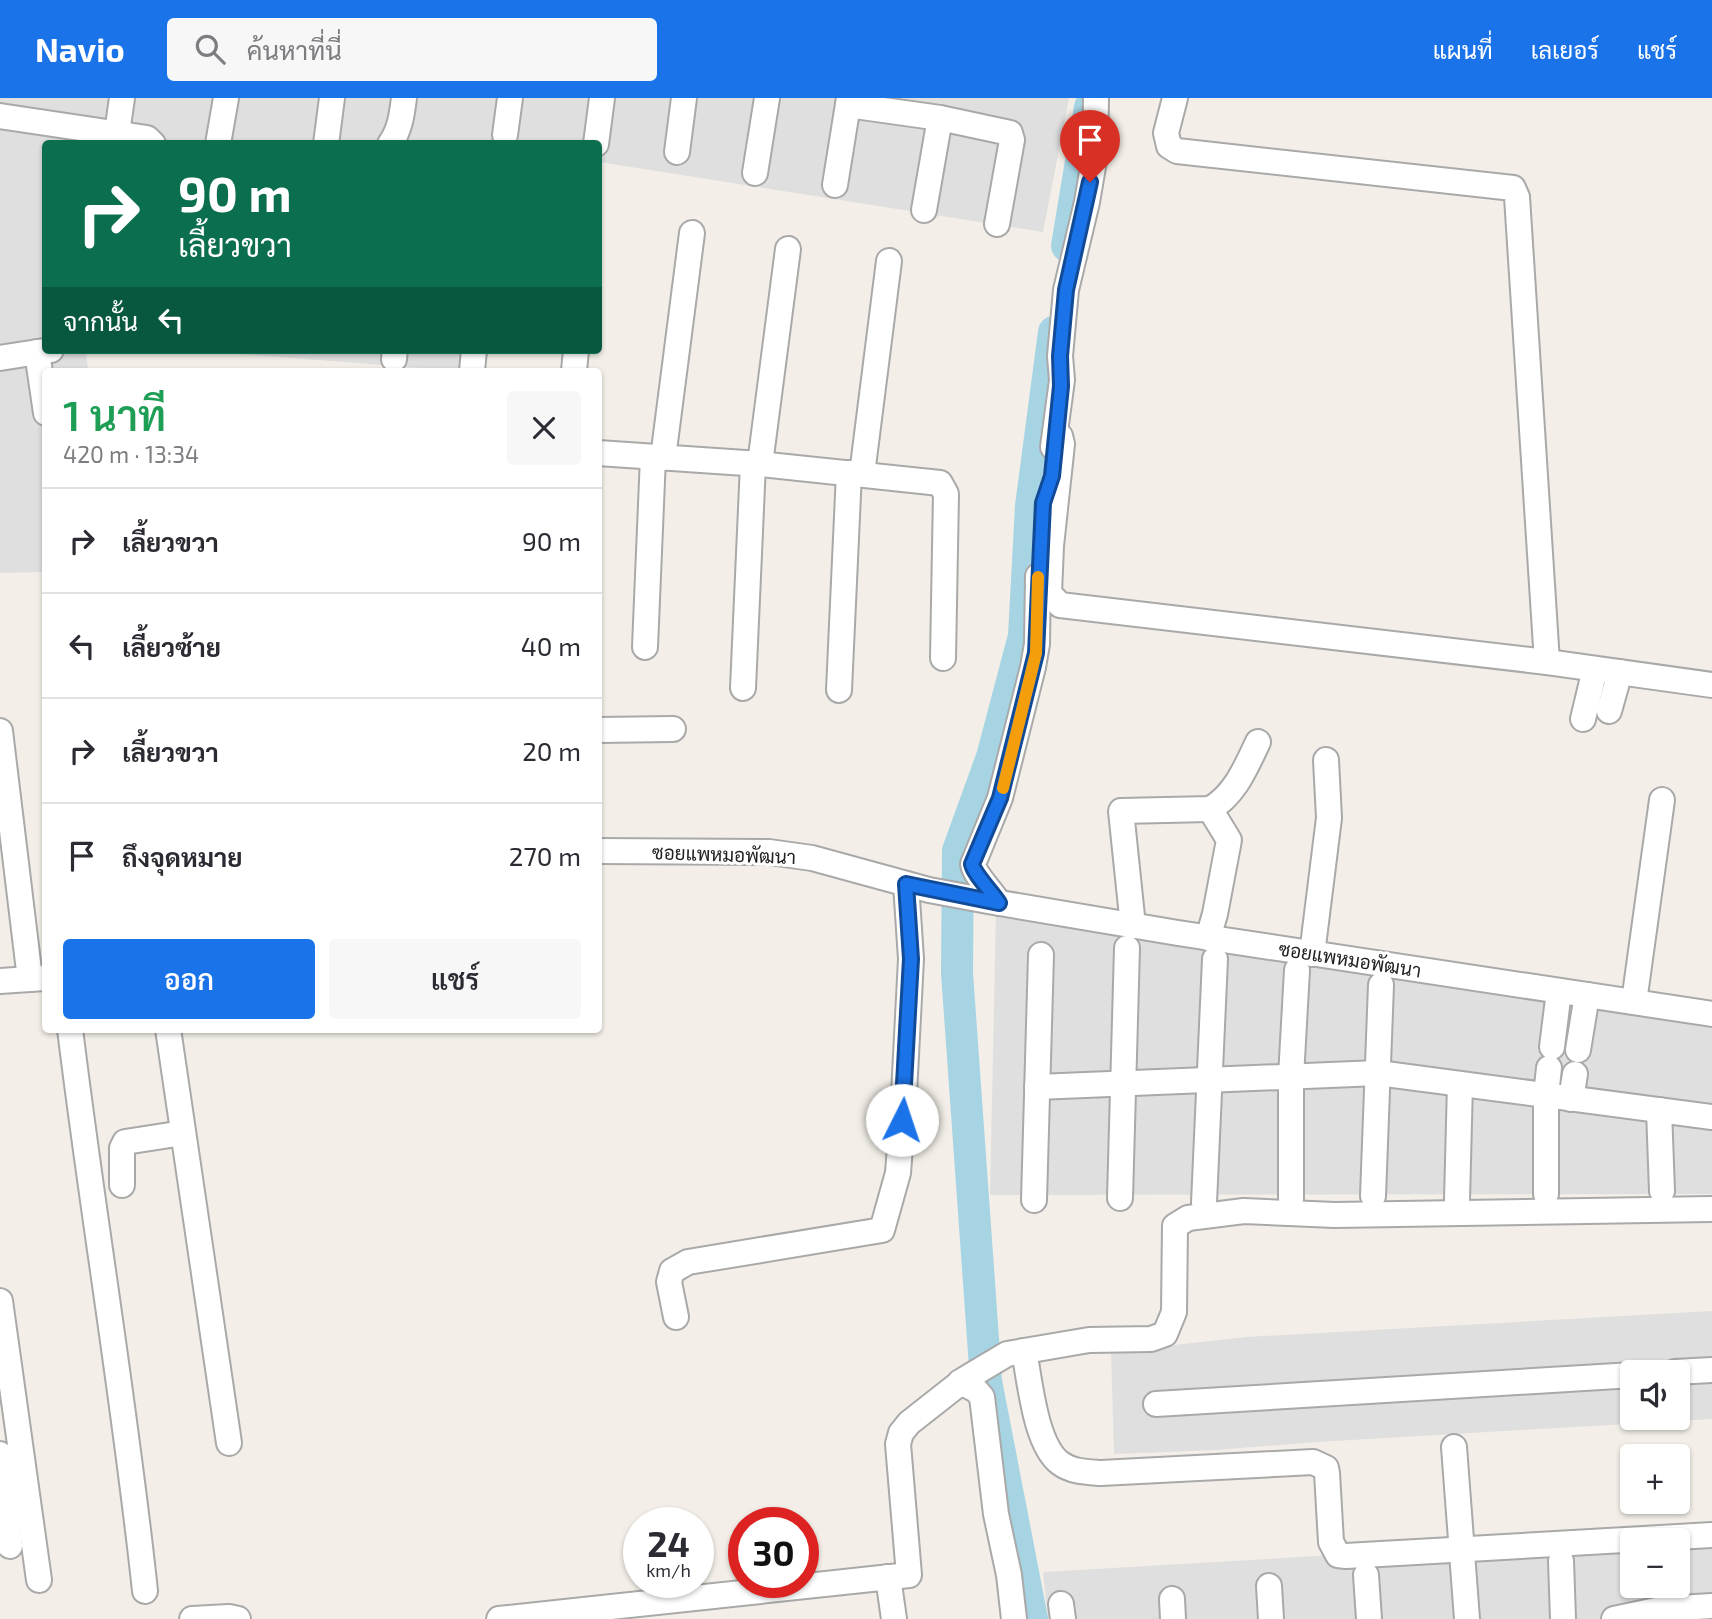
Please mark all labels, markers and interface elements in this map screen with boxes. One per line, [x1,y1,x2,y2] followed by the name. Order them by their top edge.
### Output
[167,18,657,81] search box
[35,29,125,69] text: Navio
[191,30,229,68] icon: search
[247,34,342,65] text: ค้นหาที่นี่
[1433,35,1493,64] text: แผนที่
[1531,35,1599,64] text: เลเยอร์
[1637,35,1677,64] text: แชร์
[1060,110,1120,182] pin
[1071,121,1109,159] icon: arrive
[178,163,292,222] text: 90 m
[63,168,154,259] icon: right
[178,225,292,263] text: เลี้ยวขวา
[152,301,190,339] icon: left
[63,305,138,336] text: จากนั้น
[63,389,166,439] text: 1 นาที
[507,391,581,465] button: close
[63,440,199,468] text: 420 m · 13:34
[63,522,101,560] icon: right
[522,525,581,556] text: 90 m
[122,526,219,557] text: เลี้ยวขวา
[63,627,101,665] icon: left
[521,630,581,661] text: 40 m
[122,631,221,662] text: เลี้ยวซ้าย
[63,732,101,770] icon: right
[522,735,581,766] text: 20 m
[122,736,219,767] text: เลี้ยวขวา
[63,837,101,875] icon: arrive
[509,840,581,871] text: 270 m
[652,840,796,868] street label: ซอยแพหมอพัฒนา
[122,841,243,872] text: ถึงจุดหมาย
[1277,936,1423,982] street label: ซอยแพหมอพัฒนา
[63,939,315,1019] button: ออก
[329,939,581,1019] button: แชร์
[865,1083,939,1157] position arrow
[1620,1360,1690,1598] map controls
[1620,1360,1690,1430] button: sound
[1620,1444,1690,1514] button: +
[728,1507,819,1598] speed limit sign: 30
[647,1522,690,1564] text: 24
[1620,1528,1690,1598] button: −
[646,1559,691,1581] text: km/h

